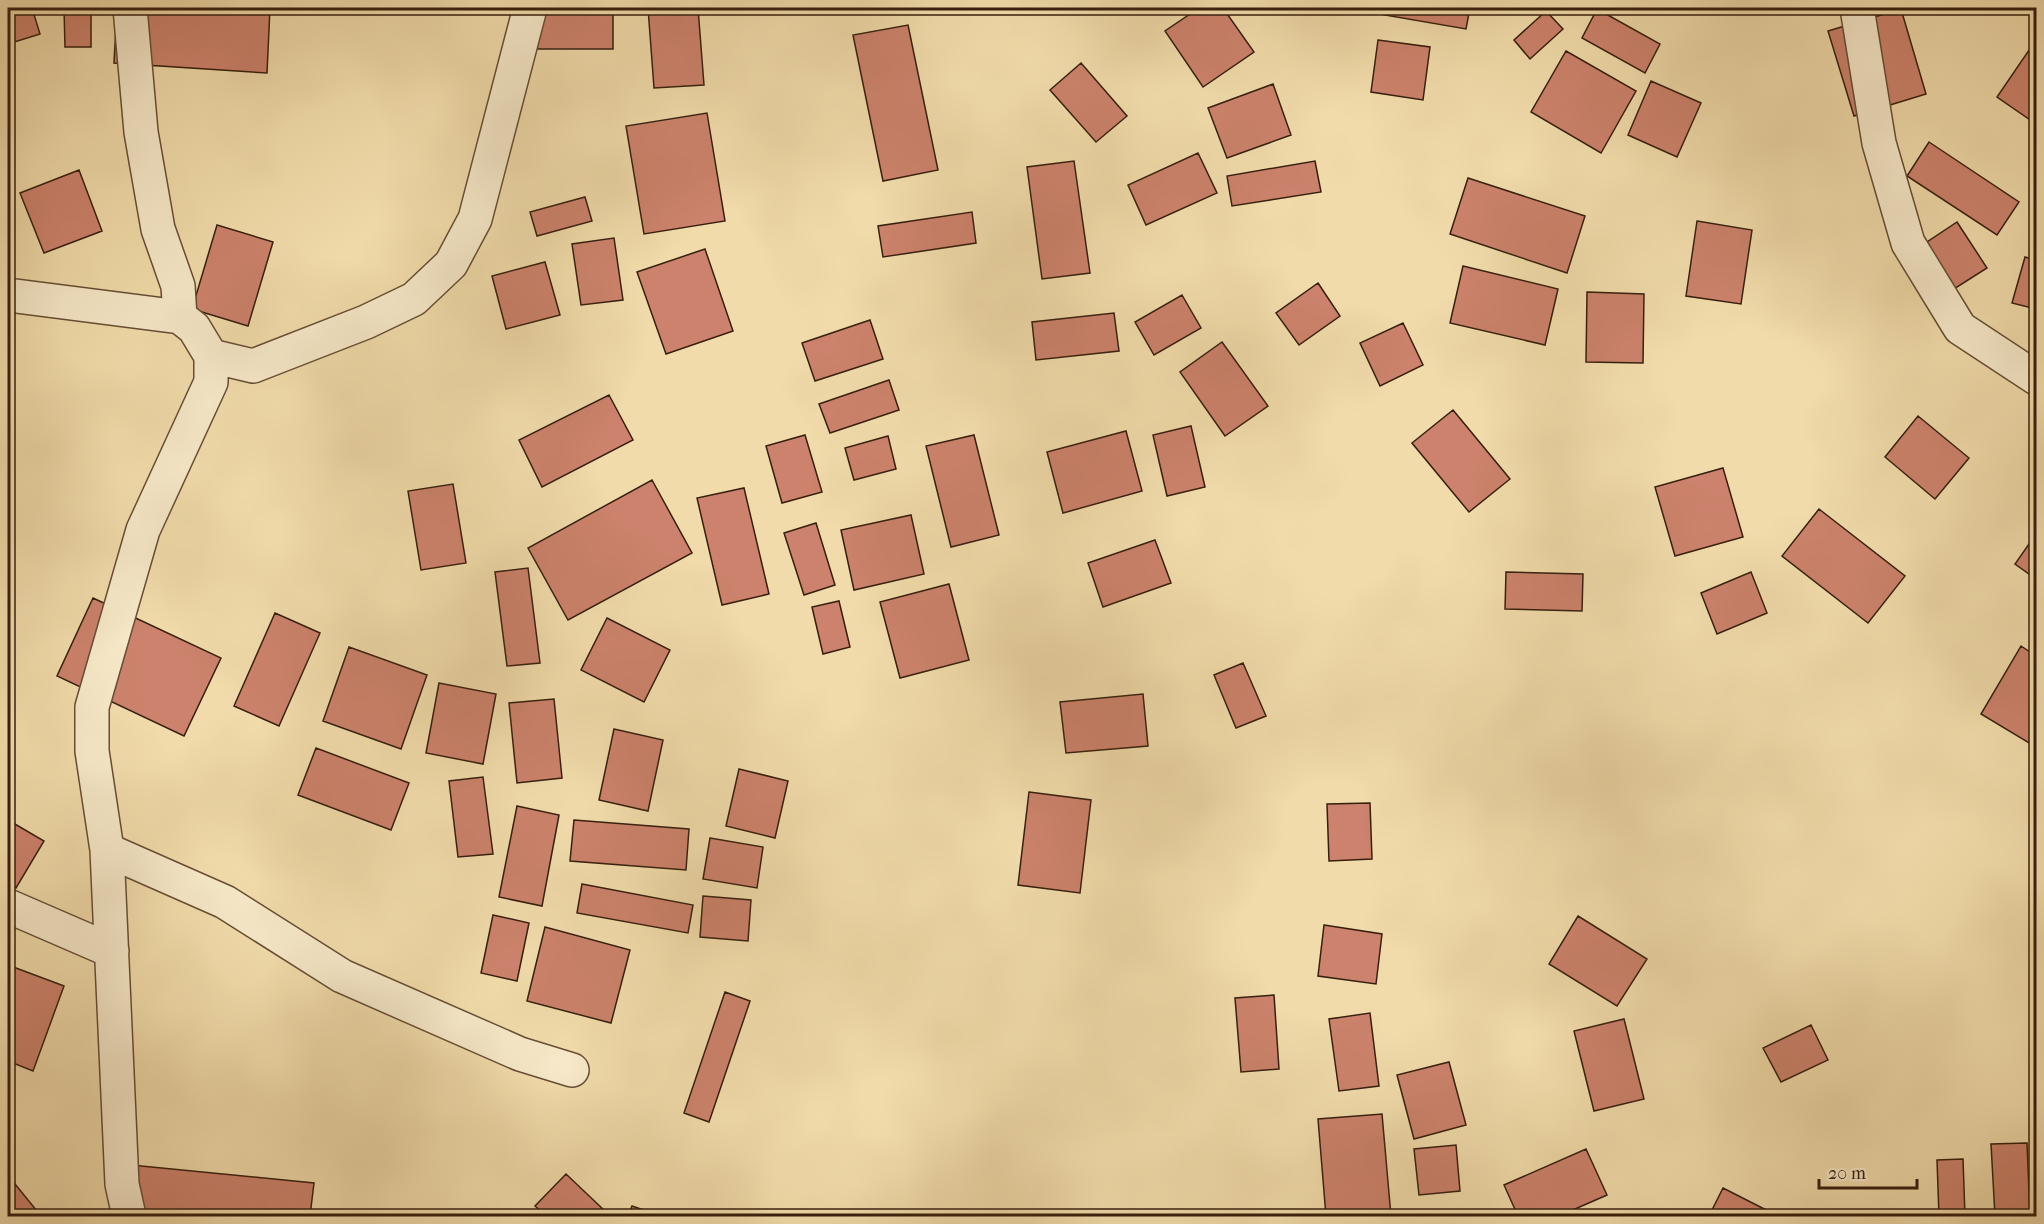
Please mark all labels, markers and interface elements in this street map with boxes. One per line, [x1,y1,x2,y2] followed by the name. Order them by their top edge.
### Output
[1819,1152,1916,1190] scale bar
[1828,1163,1866,1184] text: 20 m

